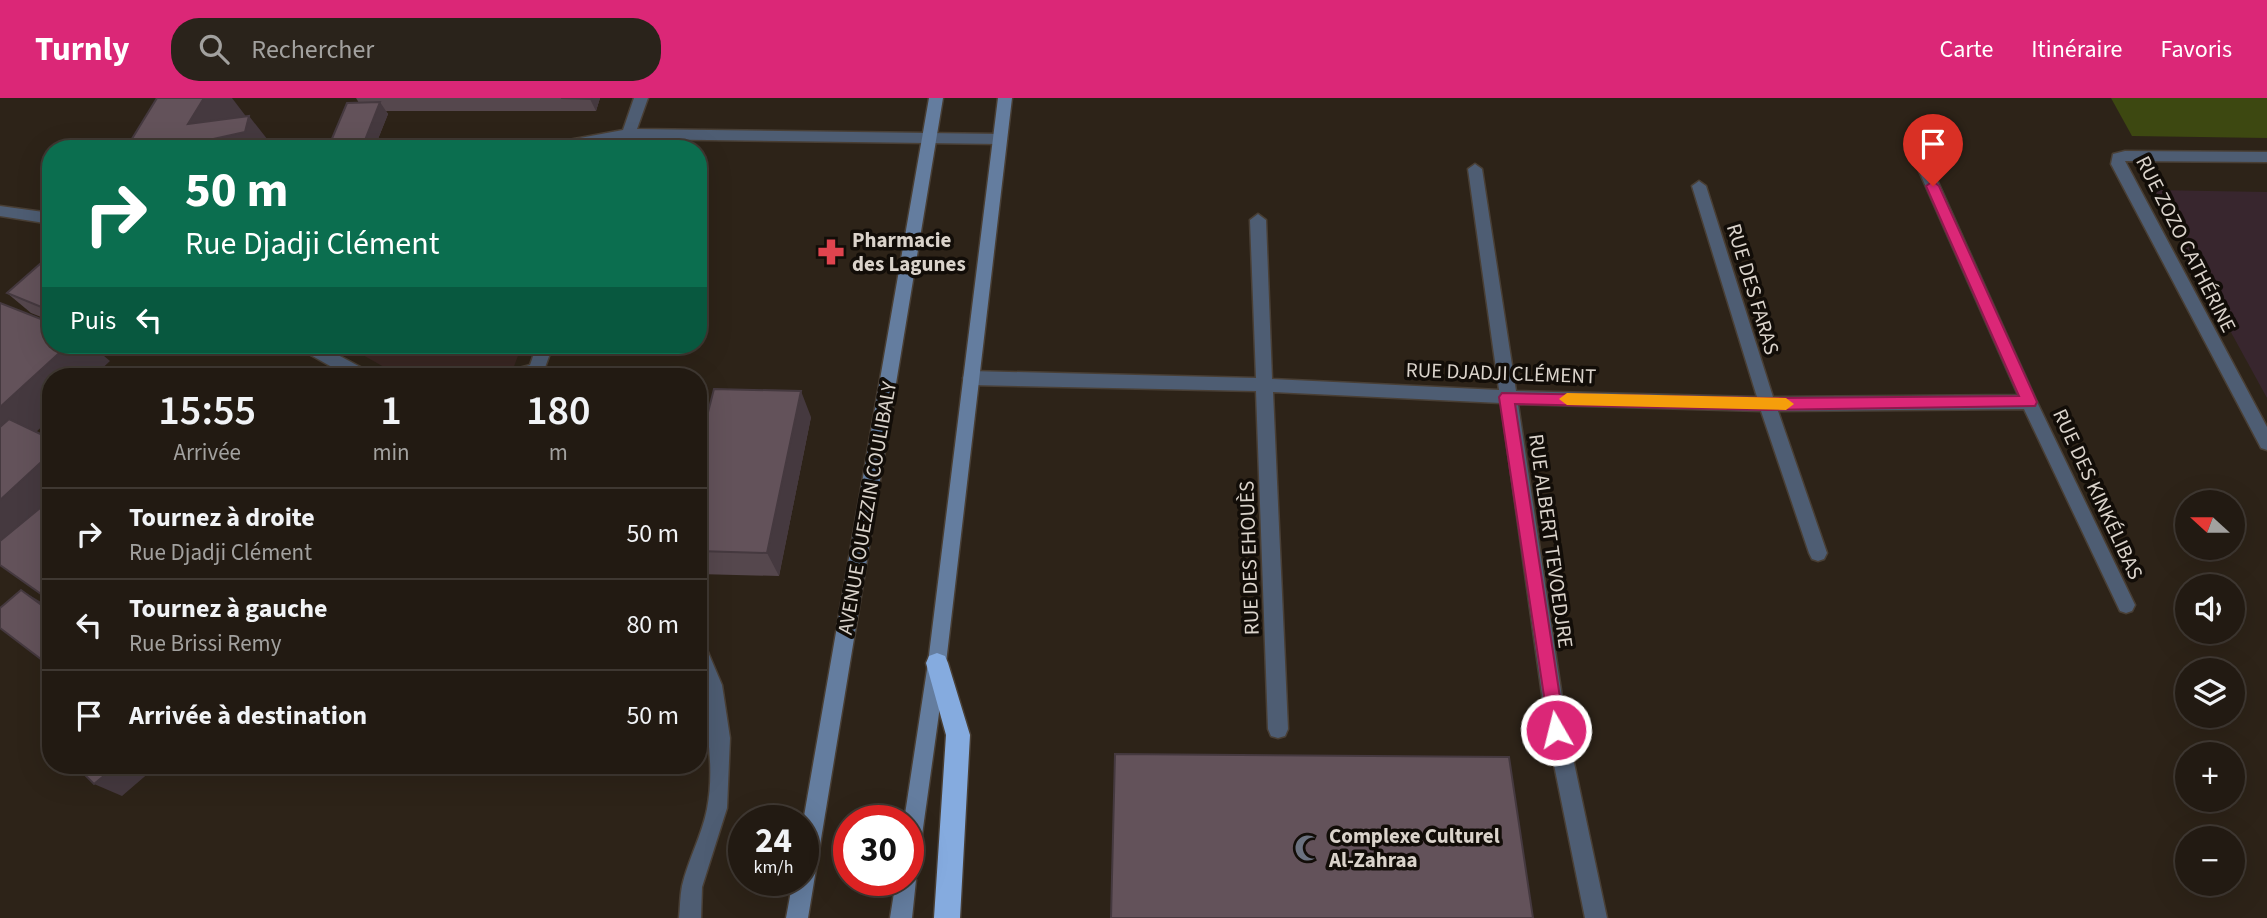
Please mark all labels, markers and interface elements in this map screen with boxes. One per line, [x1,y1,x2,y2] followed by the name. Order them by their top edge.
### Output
[171,18,661,81] search box
[35,26,129,73] text: Turnly
[195,30,233,68] icon: search
[251,31,374,68] text: Rechercher
[1939,32,1993,67] text: Carte
[2031,32,2122,67] text: Itinéraire
[2160,32,2232,67] text: Favoris
[1903,114,1963,186] pin
[1914,125,1952,163] icon: arrive
[2128,150,2244,338] street label: RUE ZOZO CATHÉRINE
[185,156,289,226] text: 50 m
[70,168,161,259] icon: right
[1719,220,1787,358] street label: RUE DES FARAS
[185,221,440,267] text: Rue Djadji Clément
[852,225,966,279] place label: Pharmacie des Lagunes
[816,237,846,267] pharmacy icon: Pharmacie des Lagunes
[130,301,168,339] icon: left
[70,302,116,339] text: Puis
[1405,355,1597,391] street label: RUE DJADJI CLÉMENT
[830,378,904,637] street label: AVENUE OUEZZIN COULIBALY
[158,381,256,441] text: 15:55
[380,381,402,441] text: 1
[526,381,591,441] text: 180
[2045,404,2151,584] street label: RUE DES KINKÉLIBAS
[1521,432,1581,650] street label: RUE ALBERT TEVOEDJRE
[173,436,241,469] text: Arrivée
[372,436,410,469] text: min
[549,436,568,469] text: m
[1231,480,1267,636] street label: RUE DES EHOUÈS
[2175,490,2245,560] north arrow
[2175,490,2245,896] map controls
[129,499,315,536] text: Tournez à droite
[70,515,108,553] icon: right
[626,515,679,552] text: 50 m
[129,536,312,569] text: Rue Djadji Clément
[2175,574,2245,644] button: sound
[129,590,328,627] text: Tournez à gauche
[70,606,108,644] icon: left
[626,606,679,643] text: 80 m
[129,627,281,660] text: Rue Brissi Remy
[2175,658,2245,728] button: layers
[1519,693,1593,767] position arrow
[70,697,108,735] icon: arrive
[129,697,367,734] text: Arrivée à destination
[626,697,679,734] text: 50 m
[2175,742,2245,812] button: +
[833,805,924,896] speed limit sign: 30
[755,816,792,866] text: 24
[1328,821,1500,875] place label: Complexe Culturel Al-Zahraa
[2175,826,2245,896] button: −
[1293,833,1323,863] mosque icon: Complexe Culturel Al-Zahraa
[754,855,793,880] text: km/h

